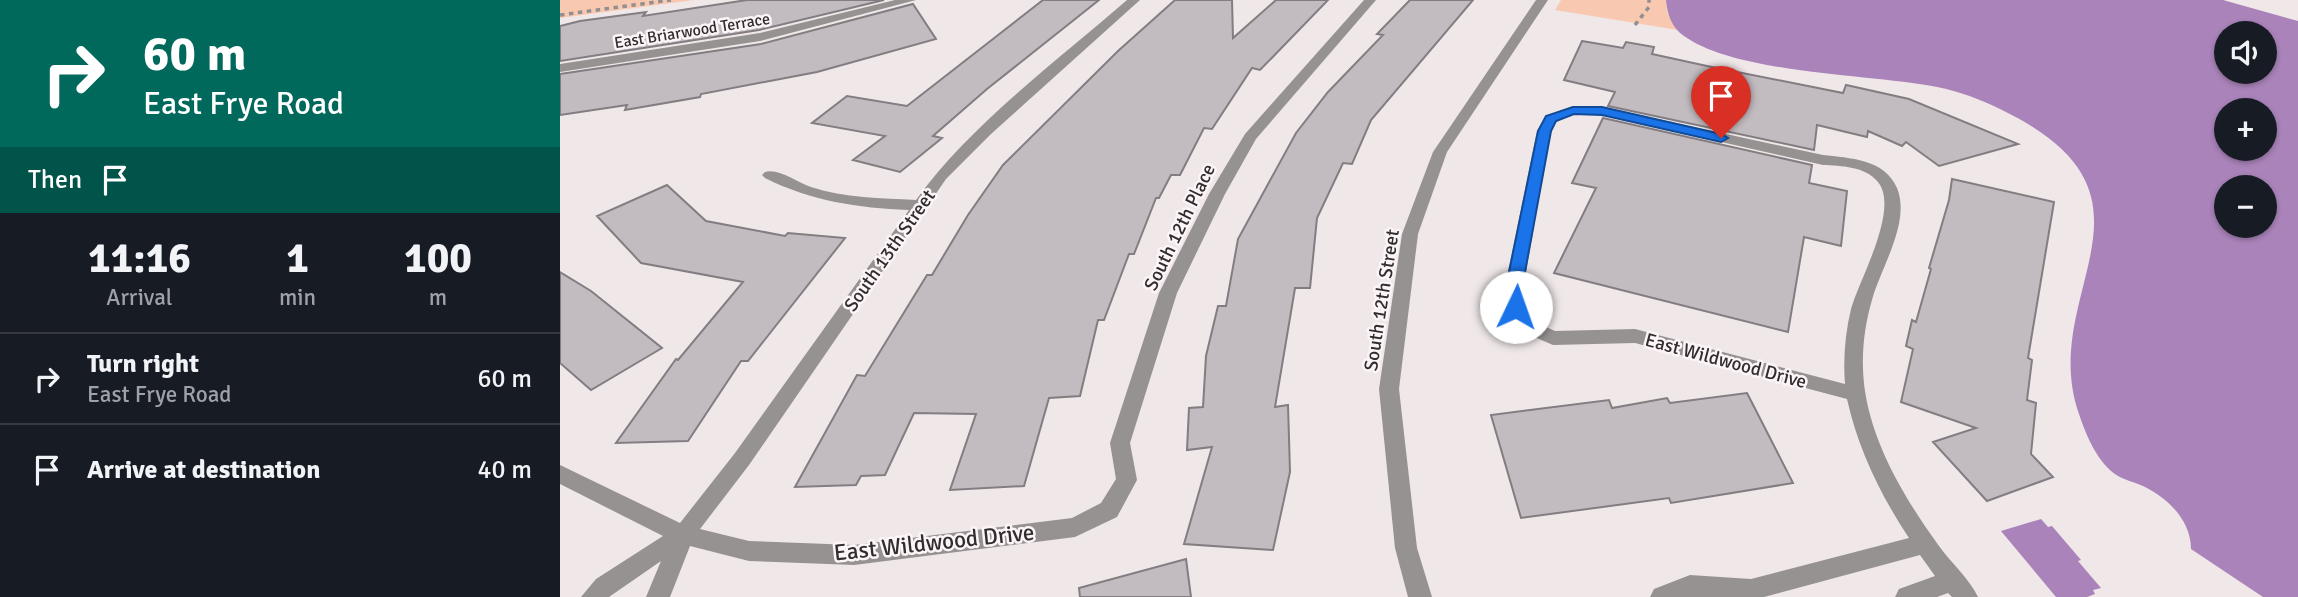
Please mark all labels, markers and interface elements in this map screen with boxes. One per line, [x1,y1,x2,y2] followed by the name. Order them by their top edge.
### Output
[613,9,771,53] street label: East Briarwood Terrace
[2214,21,2277,238] map controls
[2214,21,2277,84] button: sound
[143,24,246,84] text: 60 m
[28,28,119,119] icon: right
[1691,66,1751,138] pin
[1702,77,1740,115] icon: arrive
[143,84,344,123] text: East Frye Road
[2214,98,2277,161] button: +
[1139,160,1221,295] street label: South 12th Place
[96,161,134,199] icon: arrive
[28,164,82,196] text: Then
[2214,175,2277,238] button: −
[839,185,941,316] street label: South 13th Street
[1359,227,1405,373] street label: South 12th Street
[88,233,191,284] text: 11:16
[286,233,309,284] text: 1
[404,233,472,284] text: 100
[1479,270,1553,344] position arrow
[106,283,173,312] text: Arrival
[279,283,316,312] text: min
[429,283,447,312] text: m
[1642,328,1809,394] street label: East Wildwood Drive
[87,348,199,380] text: Turn right
[28,360,66,398] icon: right
[477,363,532,395] text: 60 m
[87,380,231,409] text: East Frye Road
[28,451,66,489] icon: arrive
[87,454,320,486] text: Arrive at destination
[477,454,532,486] text: 40 m
[832,518,1036,567] street label: East Wildwood Drive

